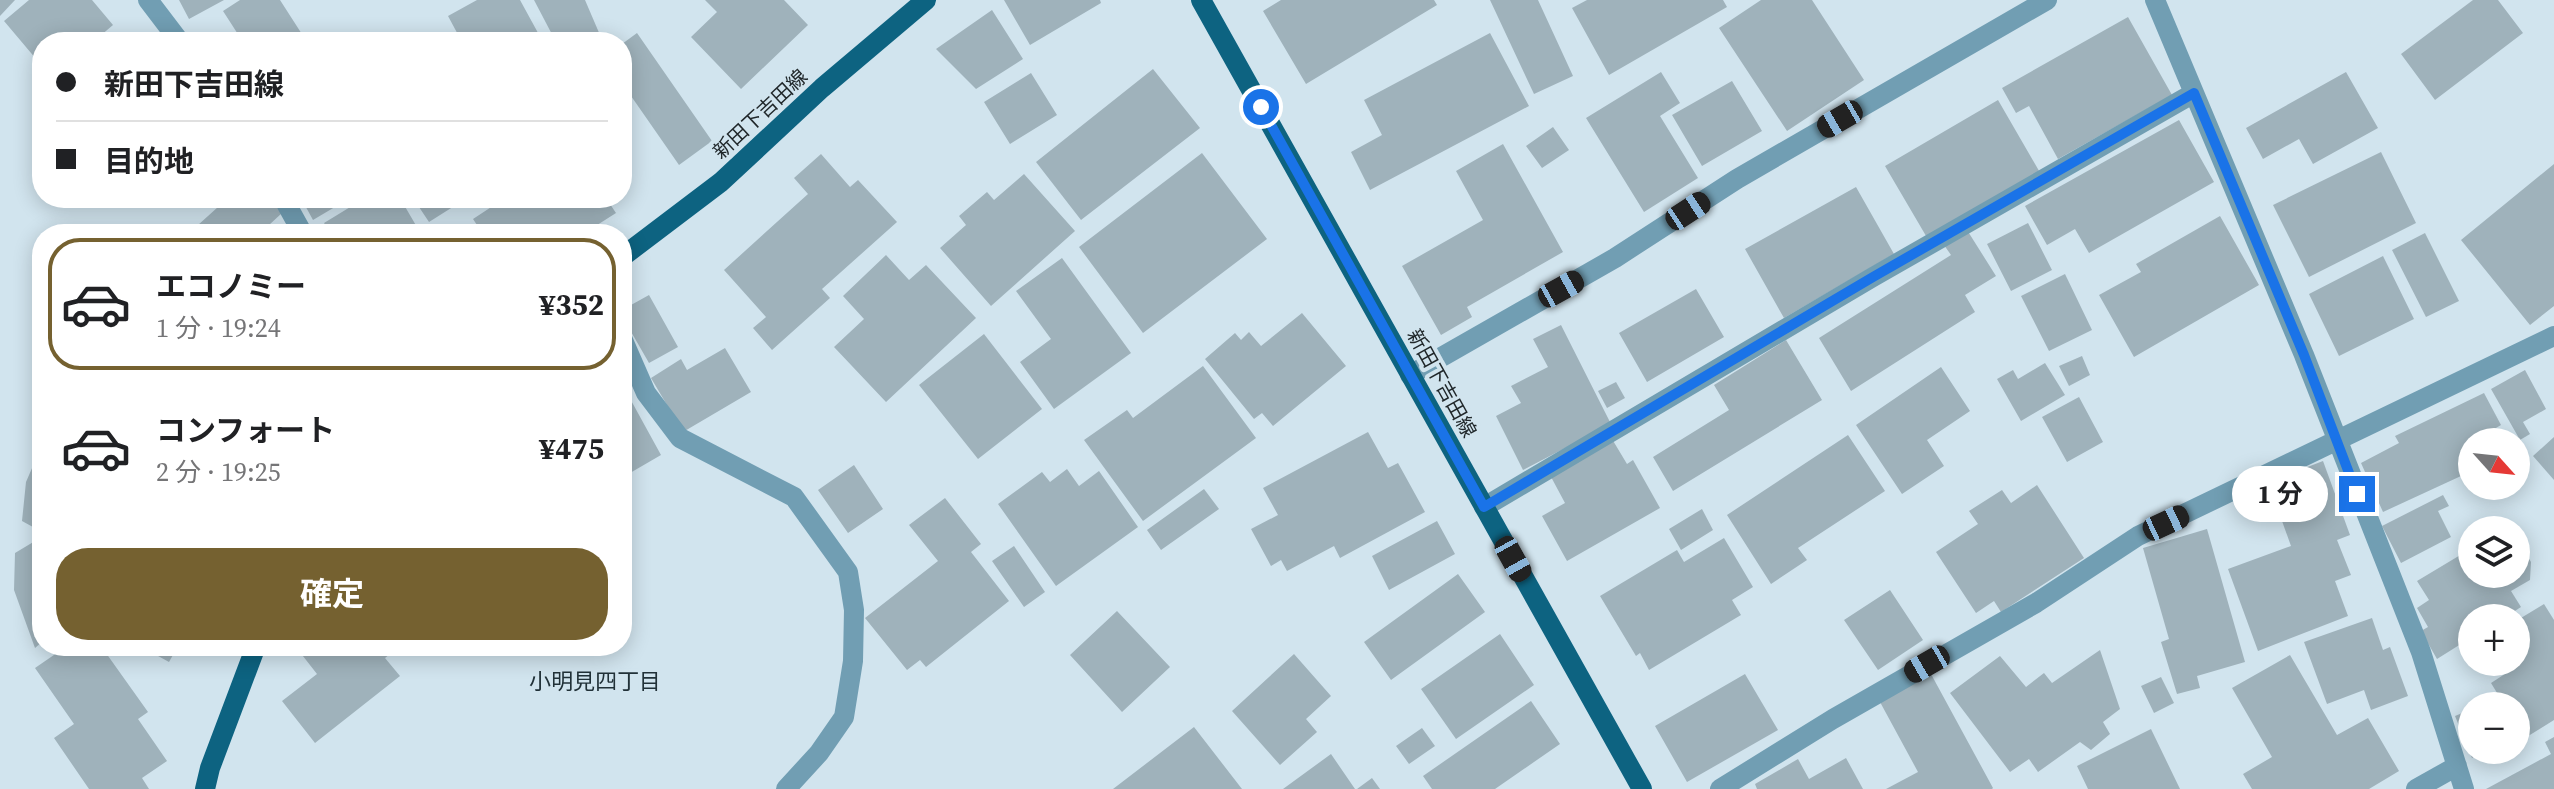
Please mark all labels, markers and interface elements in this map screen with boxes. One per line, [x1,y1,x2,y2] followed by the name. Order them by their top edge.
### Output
[707,63,813,165] street label: 新田下吉田線
[104,64,284,105] text: 新田下吉田線
[1243,89,1279,125] route start
[1813,97,1867,141] car
[104,141,194,182] text: 目的地
[1661,188,1715,234] car
[156,266,306,307] text: エコノミー
[1534,267,1588,311] car
[60,268,132,340] icon: car
[539,284,604,325] text: ¥352
[156,310,281,346] text: 1 分 · 19:24
[1401,324,1483,442] street label: 新田下吉田線
[156,410,335,451] text: コンフォート
[60,412,132,484] icon: car
[539,428,604,469] text: ¥475
[2458,428,2530,500] north arrow
[2458,428,2530,764] map controls
[156,454,281,490] text: 2 分 · 19:25
[2233,466,2329,522] callout: 1 分
[2257,476,2303,512] text: 1 分
[2339,476,2375,512] route end
[2139,502,2193,544] car
[2458,516,2530,588] button: layers
[1491,532,1535,586] car
[56,548,608,640] button: 確定
[2458,604,2530,676] button: +
[1900,642,1954,686] car
[529,666,661,696] district label: 小明見四丁目
[2458,692,2530,764] button: −

